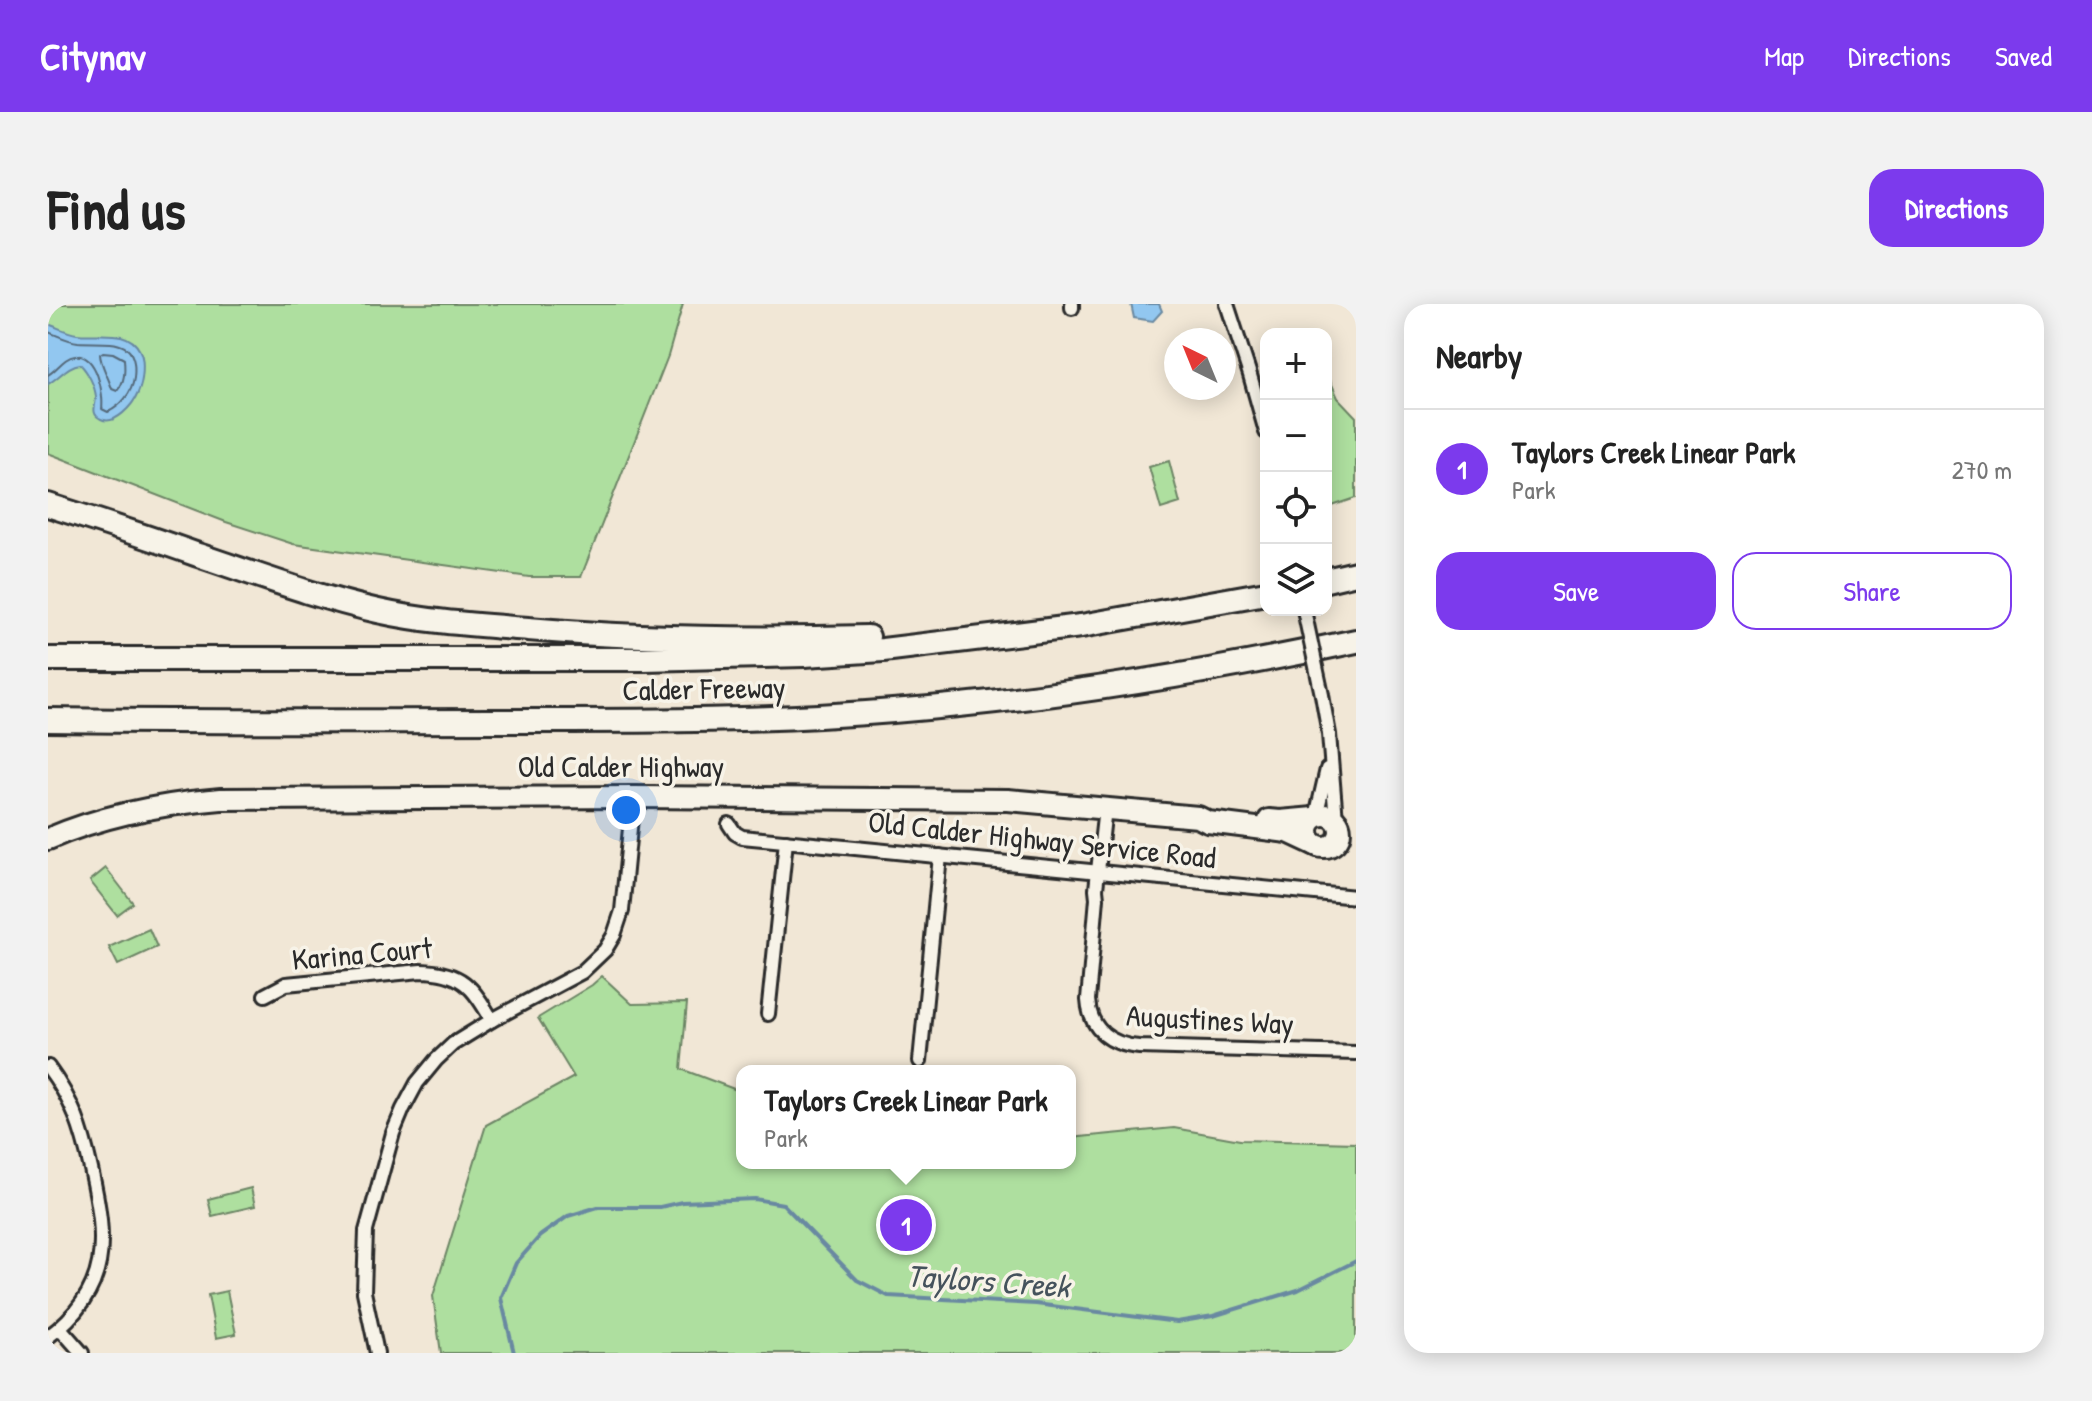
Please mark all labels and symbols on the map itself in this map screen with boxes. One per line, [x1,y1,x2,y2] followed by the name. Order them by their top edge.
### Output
[1164,328,1236,400] north arrow
[622,667,786,709] street label: Calder Freeway
[518,746,724,786] street label: Old Calder Highway
[606,790,646,830] your location
[866,801,1218,877] street label: Old Calder Highway Service Road
[290,927,434,979] street label: Karina Court
[1125,995,1295,1043] street label: Augustines Way
[880,1195,932,1255] pin: 1
[905,1253,1074,1308] water label: Taylors Creek

